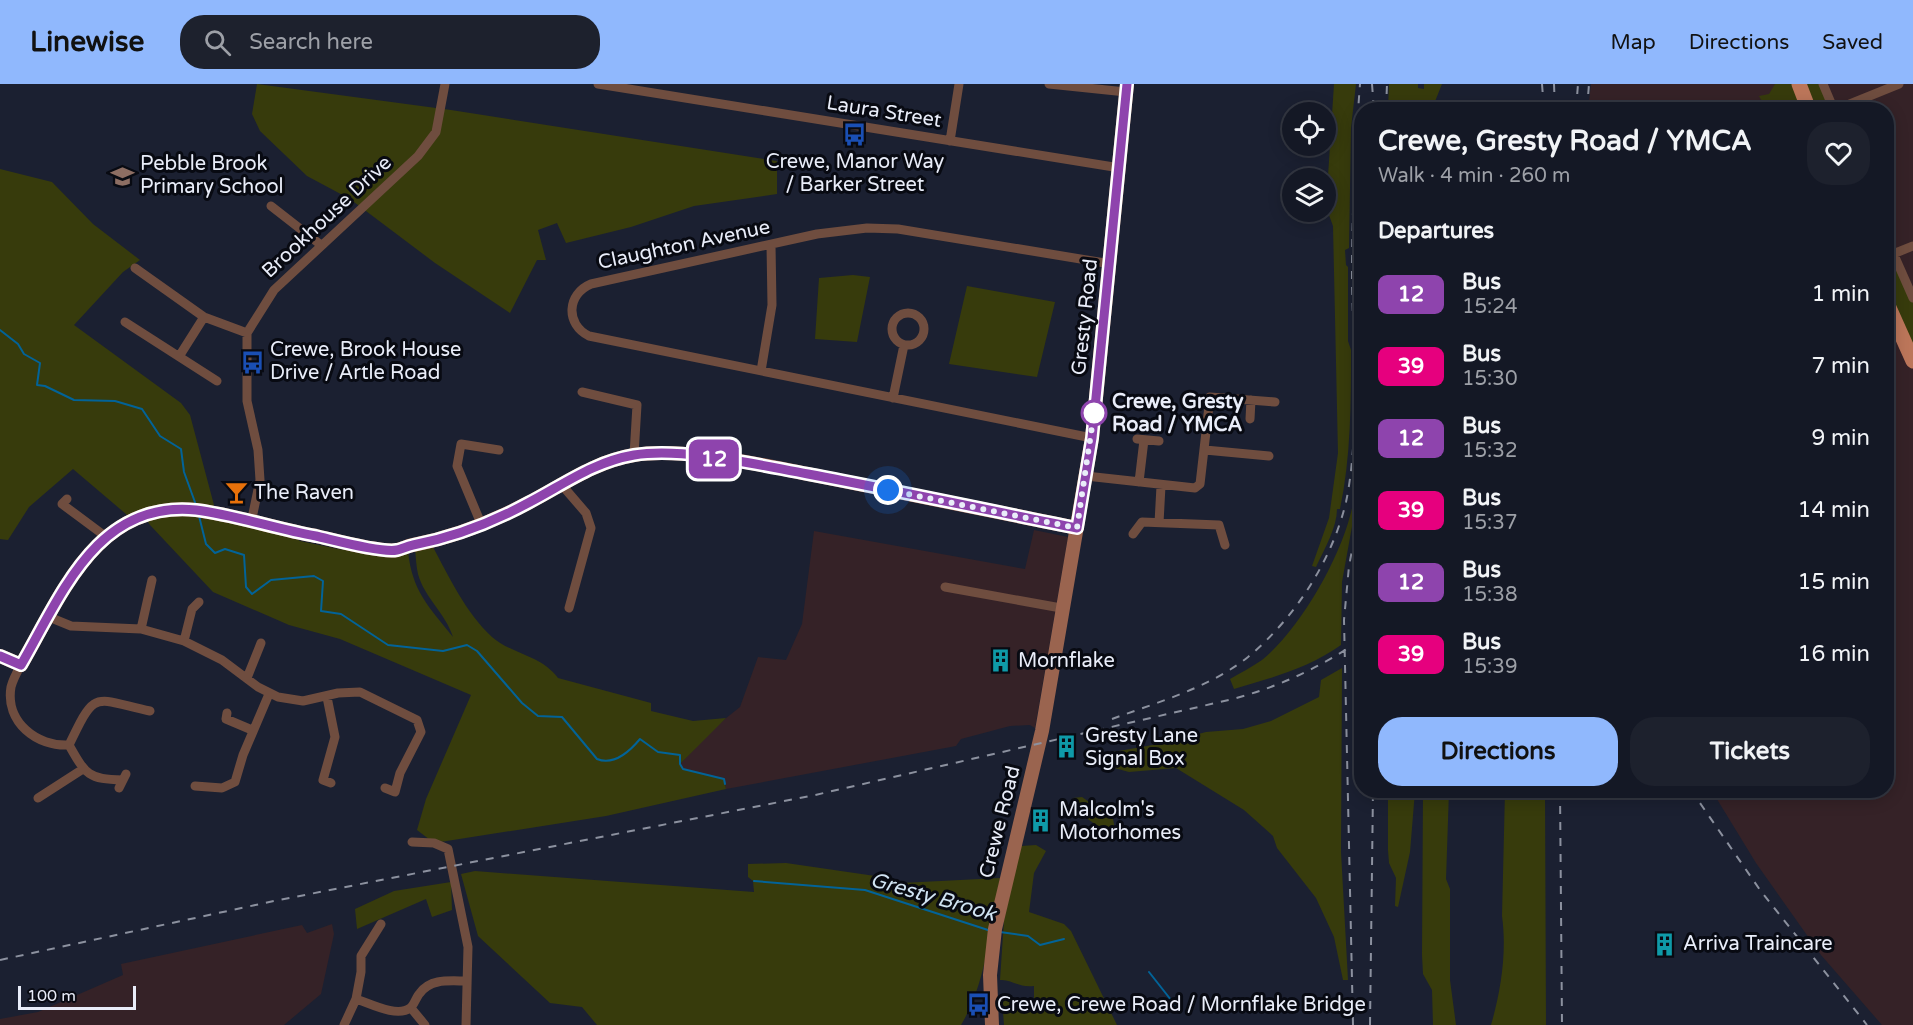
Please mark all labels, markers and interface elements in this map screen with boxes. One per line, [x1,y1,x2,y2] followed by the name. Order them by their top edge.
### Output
[180,15,600,69] search box
[30,25,144,59] text: Linewise
[201,26,234,59] icon: search
[249,29,373,55] text: Search here
[1610,30,1656,55] text: Map
[1689,30,1789,55] text: Directions
[1822,30,1883,55] text: Saved
[825,91,944,133] street label: Laura Street
[1282,102,1336,222] map controls
[1282,102,1336,156] button: locate
[842,122,868,148] bus stop icon: Crewe, Manor Way / Barker Street
[1807,122,1870,185] button: heart
[1378,124,1752,158] text: Crewe, Gresty Road / YMCA
[766,150,945,197] place label: Crewe, Manor Way / Barker Street
[257,151,397,283] street label: Brookhouse Drive
[140,152,284,199] place label: Pebble Brook Primary School
[109,163,135,189] school or university icon: Pebble Brook Primary School
[1378,164,1570,188] text: Walk · 4 min · 260 m
[1282,168,1336,222] button: layers
[596,215,772,275] street label: Claughton Avenue
[1378,218,1494,244] text: Departures
[1067,258,1103,376] street label: Gresty Road
[1462,269,1501,295] text: Bus
[1811,281,1870,307] text: 1 min
[1398,282,1424,307] text: 12
[1462,295,1517,319] text: 15:24
[270,338,461,385] place label: Crewe, Brook House Drive / Artle Road
[1462,341,1501,367] text: Bus
[239,349,265,375] bus stop icon: Crewe, Brook House Drive / Artle Road
[1811,353,1870,379] text: 7 min
[1398,354,1424,379] text: 39
[1462,367,1517,391] text: 15:30
[1112,390,1244,437] place label: Crewe, Gresty Road / YMCA
[1081,400,1107,426] marker: Crewe, Gresty Road / YMCA
[1462,413,1501,439] text: Bus
[1811,425,1870,451] text: 9 min
[1398,426,1424,451] text: 12
[1462,439,1517,463] text: 15:32
[687,440,741,478] line badge: 12
[701,447,727,472] text: 12
[873,475,903,505] your location
[223,480,249,506] bar icon: The Raven
[254,481,354,505] place label: The Raven
[1462,485,1501,511] text: Bus
[1798,497,1870,523] text: 14 min
[1398,498,1424,523] text: 39
[1462,511,1517,535] text: 15:37
[1462,557,1501,583] text: Bus
[1798,569,1870,595] text: 15 min
[1398,570,1424,595] text: 12
[1462,583,1517,607] text: 15:38
[1462,629,1501,655] text: Bus
[1798,641,1870,667] text: 16 min
[1398,642,1424,667] text: 39
[987,648,1013,674] building icon: Mornflake
[1018,649,1115,673] place label: Mornflake
[1462,655,1517,679] text: 15:39
[1378,717,1618,786] button: Directions
[1630,717,1870,786] button: Tickets
[1085,724,1198,771] place label: Gresty Lane Signal Box
[1054,734,1080,760] building icon: Gresty Lane Signal Box
[974,763,1026,881] street label: Crewe Road
[1059,798,1181,845] place label: Malcolm's Motorhomes
[1028,808,1054,834] building icon: Malcolm's Motorhomes
[867,867,1000,927] water label: Gresty Brook
[1652,931,1678,957] building icon: Arriva Traincare
[1683,932,1833,956] place label: Arriva Traincare
[18,983,136,1010] scale bar
[27,986,76,1006] text: 100 m
[966,992,992,1018] bus stop icon: Crewe, Crewe Road / Mornflake Bridge
[997,993,1366,1017] place label: Crewe, Crewe Road / Mornflake Bridge

